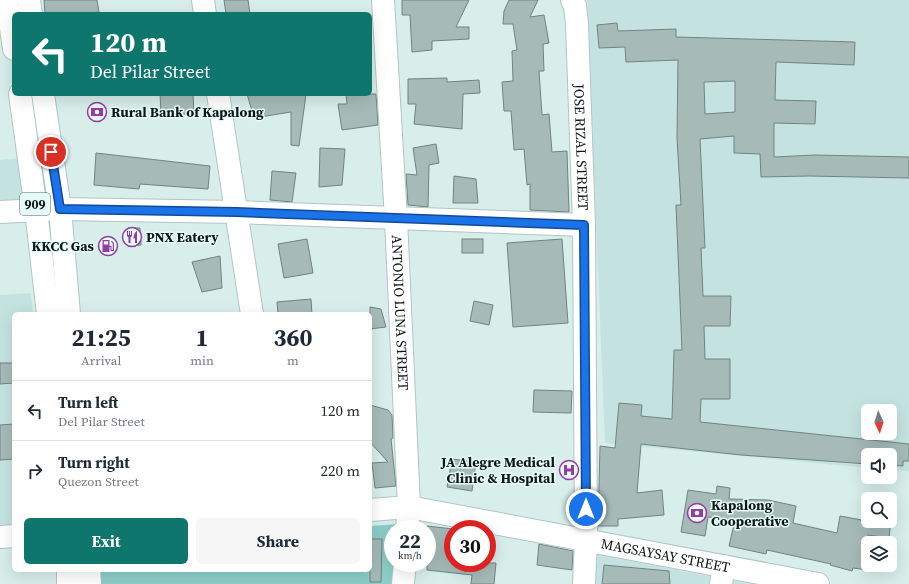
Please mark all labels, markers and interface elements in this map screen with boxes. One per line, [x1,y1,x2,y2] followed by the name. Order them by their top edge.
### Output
[90,23,167,61] text: 120 m
[24,28,76,80] icon: left
[90,59,210,84] text: Del Pilar Street
[569,83,594,211] street label: JOSE RIZAL STREET
[86,101,108,123] bank icon: Rural Bank of Kapalong
[111,102,264,122] place label: Rural Bank of Kapalong
[34,135,68,169] pin
[40,141,62,163] icon: arrive
[20,193,50,215] road number: 909
[121,226,143,248] restaurant icon: PNX Eatery
[146,227,219,247] place label: PNX Eatery
[387,234,414,391] street label: ANTONIO LUNA STREET
[97,235,119,257] fuel station icon: KKCC Gas
[31,236,95,256] place label: KKCC Gas
[72,321,131,354] text: 21:25
[196,321,209,354] text: 1
[273,321,312,354] text: 360
[81,352,121,369] text: Arrival
[190,352,214,369] text: min
[287,352,299,369] text: m
[58,392,118,413] text: Turn left
[24,400,46,422] icon: left
[320,400,360,421] text: 120 m
[861,404,897,440] north arrow
[861,404,897,572] map controls
[58,413,145,430] text: Del Pilar Street
[861,448,897,484] button: sound
[58,452,130,473] text: Turn right
[440,452,555,488] place label: JA Alegre Medical Clinic & Hospital
[558,459,580,481] hospital icon: JA Alegre Medical Clinic & Hospital
[24,460,46,482] icon: right
[320,460,360,481] text: 220 m
[58,473,139,490] text: Quezon Street
[565,488,607,530] position arrow
[861,492,897,528] button: search
[711,495,789,531] place label: Kapalong Cooperative
[686,502,708,524] bank icon: Kapalong Cooperative
[24,518,188,564] button: Exit
[196,518,360,564] button: Share
[444,520,496,572] speed limit sign: 30
[399,527,421,555] text: 22
[599,533,732,577] street label: MAGSAYSAY STREET
[861,536,897,572] button: layers
[398,549,422,562] text: km/h

